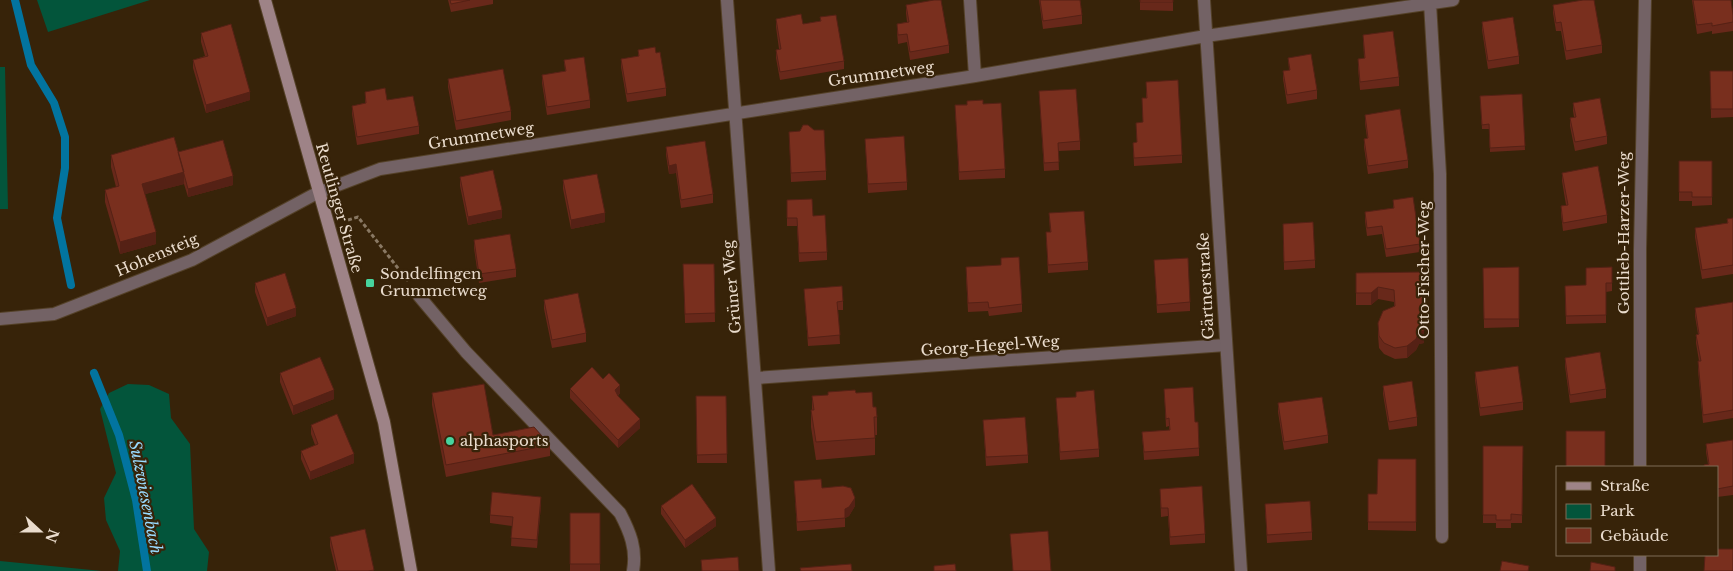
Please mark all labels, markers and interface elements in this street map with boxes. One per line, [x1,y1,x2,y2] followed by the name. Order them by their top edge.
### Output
[827,57,936,90] street label: Grummetweg
[427,118,536,153] street label: Grummetweg
[312,141,367,275] street label: Reutlinger Straße
[1614,151,1633,314] street label: Gottlieb-Harzer-Weg
[1414,200,1433,339] street label: Otto-Fischer-Weg
[113,228,202,280] street label: Hohensteig
[1193,232,1218,340] street label: Gärtnerstraße
[718,239,745,335] street label: Grüner Weg
[380,264,488,300] place label: Sondelfingen Grummetweg
[364,277,376,289] marker: Sondelfingen Grummetweg
[920,331,1061,360] street label: Georg-Hegel-Weg
[460,431,549,450] place label: alphasports
[444,435,456,447] marker: alphasports
[125,438,167,556] water label: Sulzwiesenbach
[1556,466,1718,556] legend
[1600,476,1650,495] text: Straße
[1600,501,1636,520] text: Park
[15,506,65,556] north arrow
[41,526,63,545] text: N
[1600,526,1669,545] text: Gebäude

